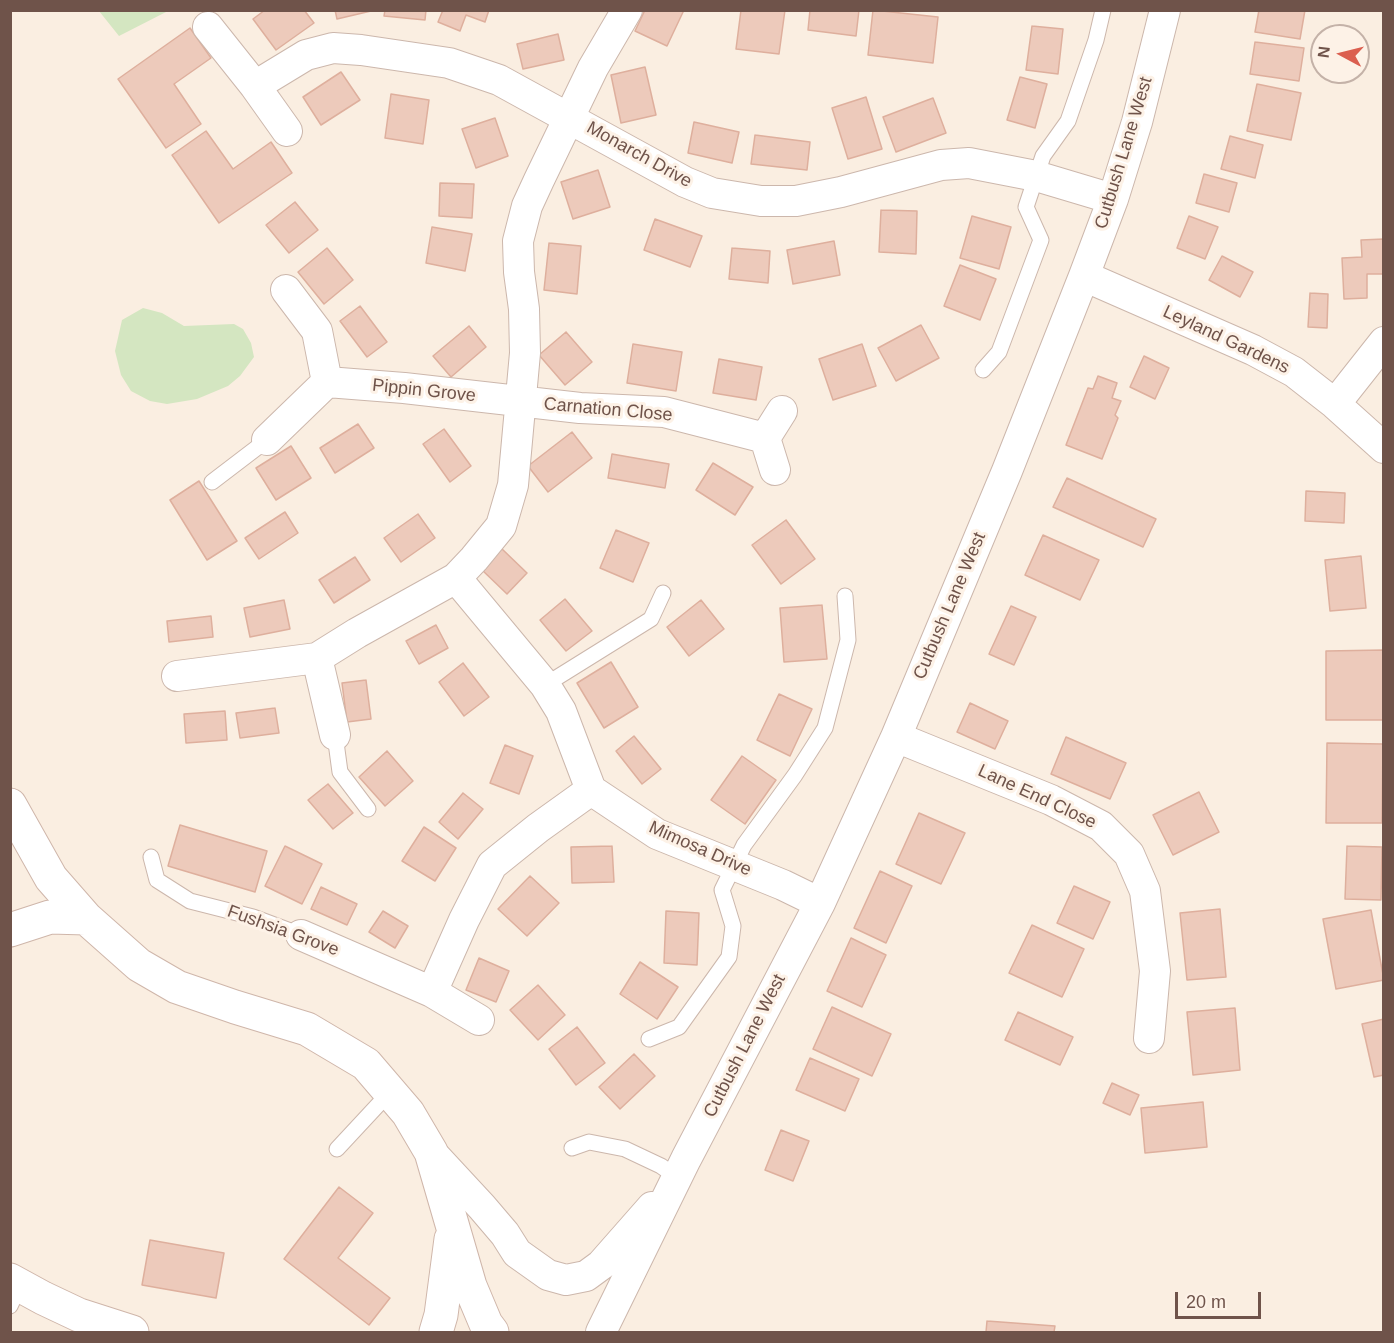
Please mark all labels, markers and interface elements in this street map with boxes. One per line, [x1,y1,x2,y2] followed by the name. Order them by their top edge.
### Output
[1310,24,1370,84] north arrow
[1314,45,1333,59] text: N
[1091,74,1157,232] street label: Cutbush Lane West
[583,117,695,193] street label: Monarch Drive
[1159,301,1293,379] street label: Leyland Gardens
[371,375,477,407] street label: Pippin Grove
[543,394,673,426] street label: Carnation Close
[909,529,991,683] street label: Cutbush Lane West
[974,760,1100,834] street label: Lane End Close
[645,817,755,881] street label: Mimosa Drive
[224,901,342,961] street label: Fushsia Grove
[700,971,790,1121] street label: Cutbush Lane West
[1178,1280,1264,1318] scale bar
[1186,1292,1226,1312] text: 20 m

